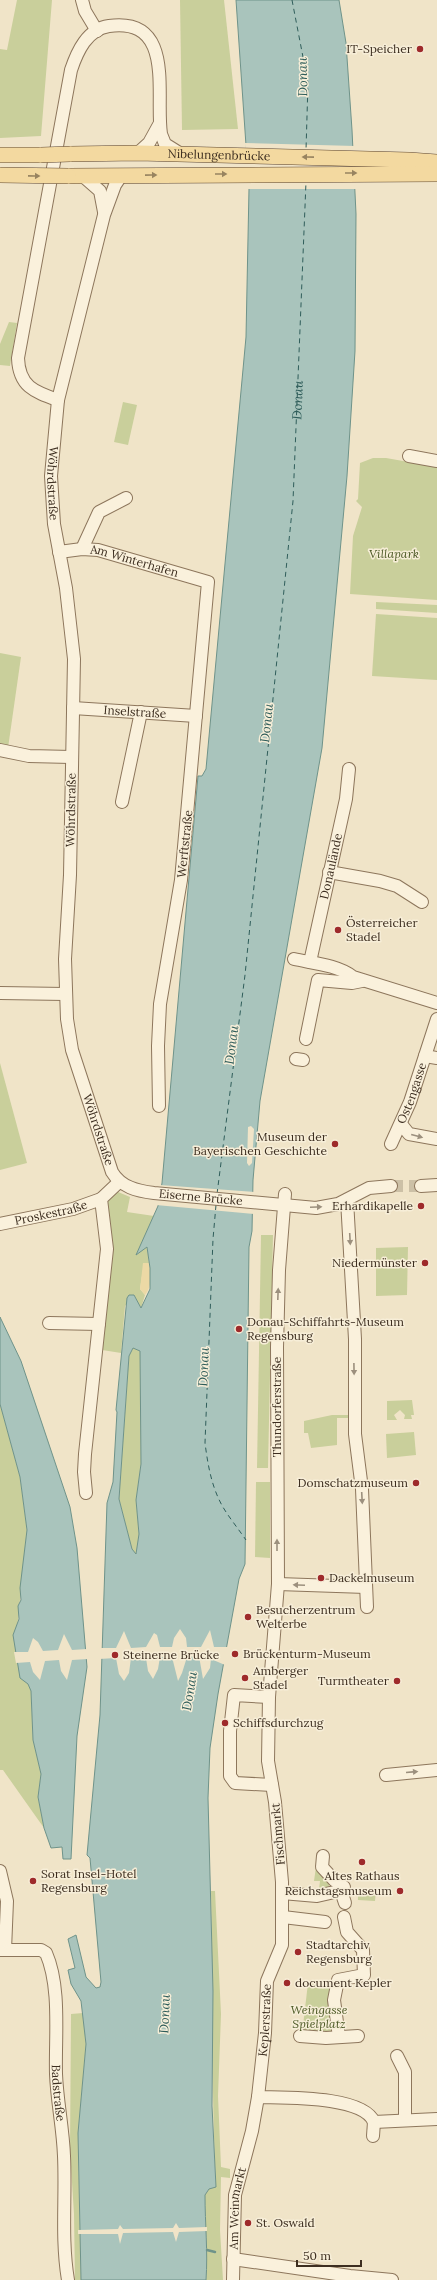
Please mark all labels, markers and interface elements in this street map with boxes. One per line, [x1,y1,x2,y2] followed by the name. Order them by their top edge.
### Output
[346,41,413,56] place label: IT-Speicher
[415,44,425,54] marker: IT-Speicher
[294,57,311,97] water label: Donau
[167,146,271,163] street label: Nibelungenbrücke
[301,154,314,160] one-way arrow
[345,170,357,177] one-way arrow
[215,171,228,177] one-way arrow
[145,172,158,178] one-way arrow
[28,173,41,179] one-way arrow
[288,380,307,420] water label: Donau
[44,446,62,521] street label: Wöhrdstraße
[89,541,180,580] street label: Am Winterhafen
[369,546,419,561] park label: Villapark
[103,702,167,721] street label: Inselstraße
[256,702,277,743] water label: Donau
[62,772,79,847] street label: Wöhrdstraße
[173,809,196,879] street label: Werftstraße
[316,831,345,901] street label: Donaulände
[346,915,418,944] place label: Österreicher Stadel
[333,925,343,935] marker: Österreicher Stadel
[221,1024,242,1066] water label: Donau
[393,1060,429,1126] street label: Ostengasse
[80,1092,117,1168] street label: Wöhrdstraße
[193,1129,328,1158] place label: Museum der Bayerischen Geschichte
[411,1133,423,1139] one-way arrow
[330,1139,340,1149] marker: Museum der Bayerischen Geschichte
[158,1185,244,1208] street label: Eiserne Brücke
[13,1196,90,1228] street label: Proskestraße
[332,1198,413,1213] place label: Erhardikapelle
[416,1201,426,1211] marker: Erhardikapelle
[310,1204,322,1211] one-way arrow
[347,1233,353,1246] one-way arrow
[332,1255,418,1270] place label: Niedermünster
[420,1258,430,1268] marker: Niedermünster
[275,1287,281,1300] one-way arrow
[247,1314,404,1343] place label: Donau-Schiffahrts-Museum Regensburg
[234,1324,244,1334] marker: Donau-Schiffahrts-Museum Regensburg
[194,1347,213,1387] water label: Donau
[269,1356,284,1457] street label: Thundorferstraße
[351,1363,357,1376] one-way arrow
[298,1475,408,1490] place label: Domschatzmuseum
[411,1478,421,1488] marker: Domschatzmuseum
[359,1492,366,1504] one-way arrow
[274,1538,280,1551] one-way arrow
[329,1570,415,1585] place label: Dackelmuseum
[316,1573,326,1583] marker: Dackelmuseum
[292,1582,305,1588] one-way arrow
[256,1602,356,1631] place label: Besucherzentrum Welterbe
[243,1612,253,1622] marker: Besucherzentrum Welterbe
[243,1646,371,1661] place label: Brückenturm-Museum
[123,1647,220,1662] place label: Steinerne Brücke
[230,1649,240,1659] marker: Brückenturm-Museum
[110,1650,120,1660] marker: Steinerne Brücke
[252,1663,309,1692] place label: Amberger Stadel
[178,1670,201,1712] water label: Donau
[240,1673,250,1683] marker: Amberger Stadel
[318,1673,390,1688] place label: Turmtheater
[392,1676,402,1686] marker: Turmtheater
[233,1715,324,1730] place label: Schiffsdurchzug
[220,1718,230,1728] marker: Schiffsdurchzug
[406,1769,418,1776] one-way arrow
[267,1802,288,1866] street label: Fischmarkt
[357,1857,367,1867] marker: Altes Rathaus
[41,1866,137,1895] place label: Sorat Insel-Hotel Regensburg
[324,1868,400,1883] place label: Altes Rathaus
[28,1876,38,1886] marker: Sorat Insel-Hotel Regensburg
[285,1883,392,1898] place label: Reichstagsmuseum
[395,1886,405,1896] marker: Reichstagsmuseum
[306,1937,372,1966] place label: Stadtarchiv Regensburg
[293,1947,303,1957] marker: Stadtarchiv Regensburg
[295,1975,392,1990] place label: document Kepler
[282,1978,292,1988] marker: document Kepler
[254,1983,274,2057] street label: Keplerstraße
[155,1994,174,2034] water label: Donau
[291,2002,348,2031] park label: Weingasse Spielplatz
[49,2064,69,2123] street label: Badstraße
[226,2165,249,2251] street label: Am Weinmarkt
[256,2215,315,2230] place label: St. Oswald
[243,2218,253,2228] marker: St. Oswald
[297,2242,361,2268] scale bar
[303,2248,331,2263] text: 50 m

